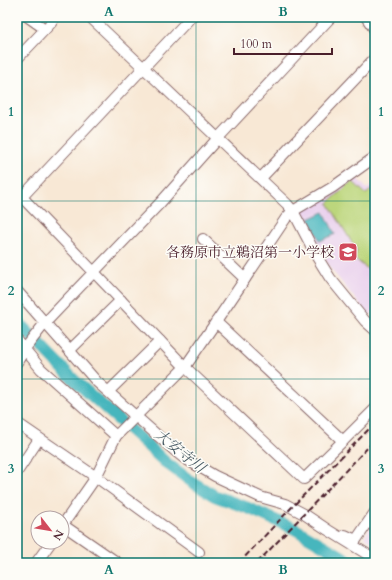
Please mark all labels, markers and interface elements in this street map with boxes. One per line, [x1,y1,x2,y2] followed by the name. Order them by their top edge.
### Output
[104,3,114,21] text: A
[278,3,288,21] text: B
[234,30,332,56] scale bar
[240,36,273,52] text: 100 m
[8,103,14,121] text: 1
[378,103,384,121] text: 1
[337,241,359,263] school or university icon: 各務原市立鵜沼第一小学校
[166,243,334,262] place label: 各務原市立鵜沼第一小学校
[8,282,15,300] text: 2
[378,282,385,300] text: 2
[150,424,211,479] water label: 大安寺川
[8,460,15,478] text: 3
[378,460,385,478] text: 3
[30,510,70,550] north arrow
[49,527,67,543] text: N
[104,561,114,579] text: A
[278,561,288,579] text: B

